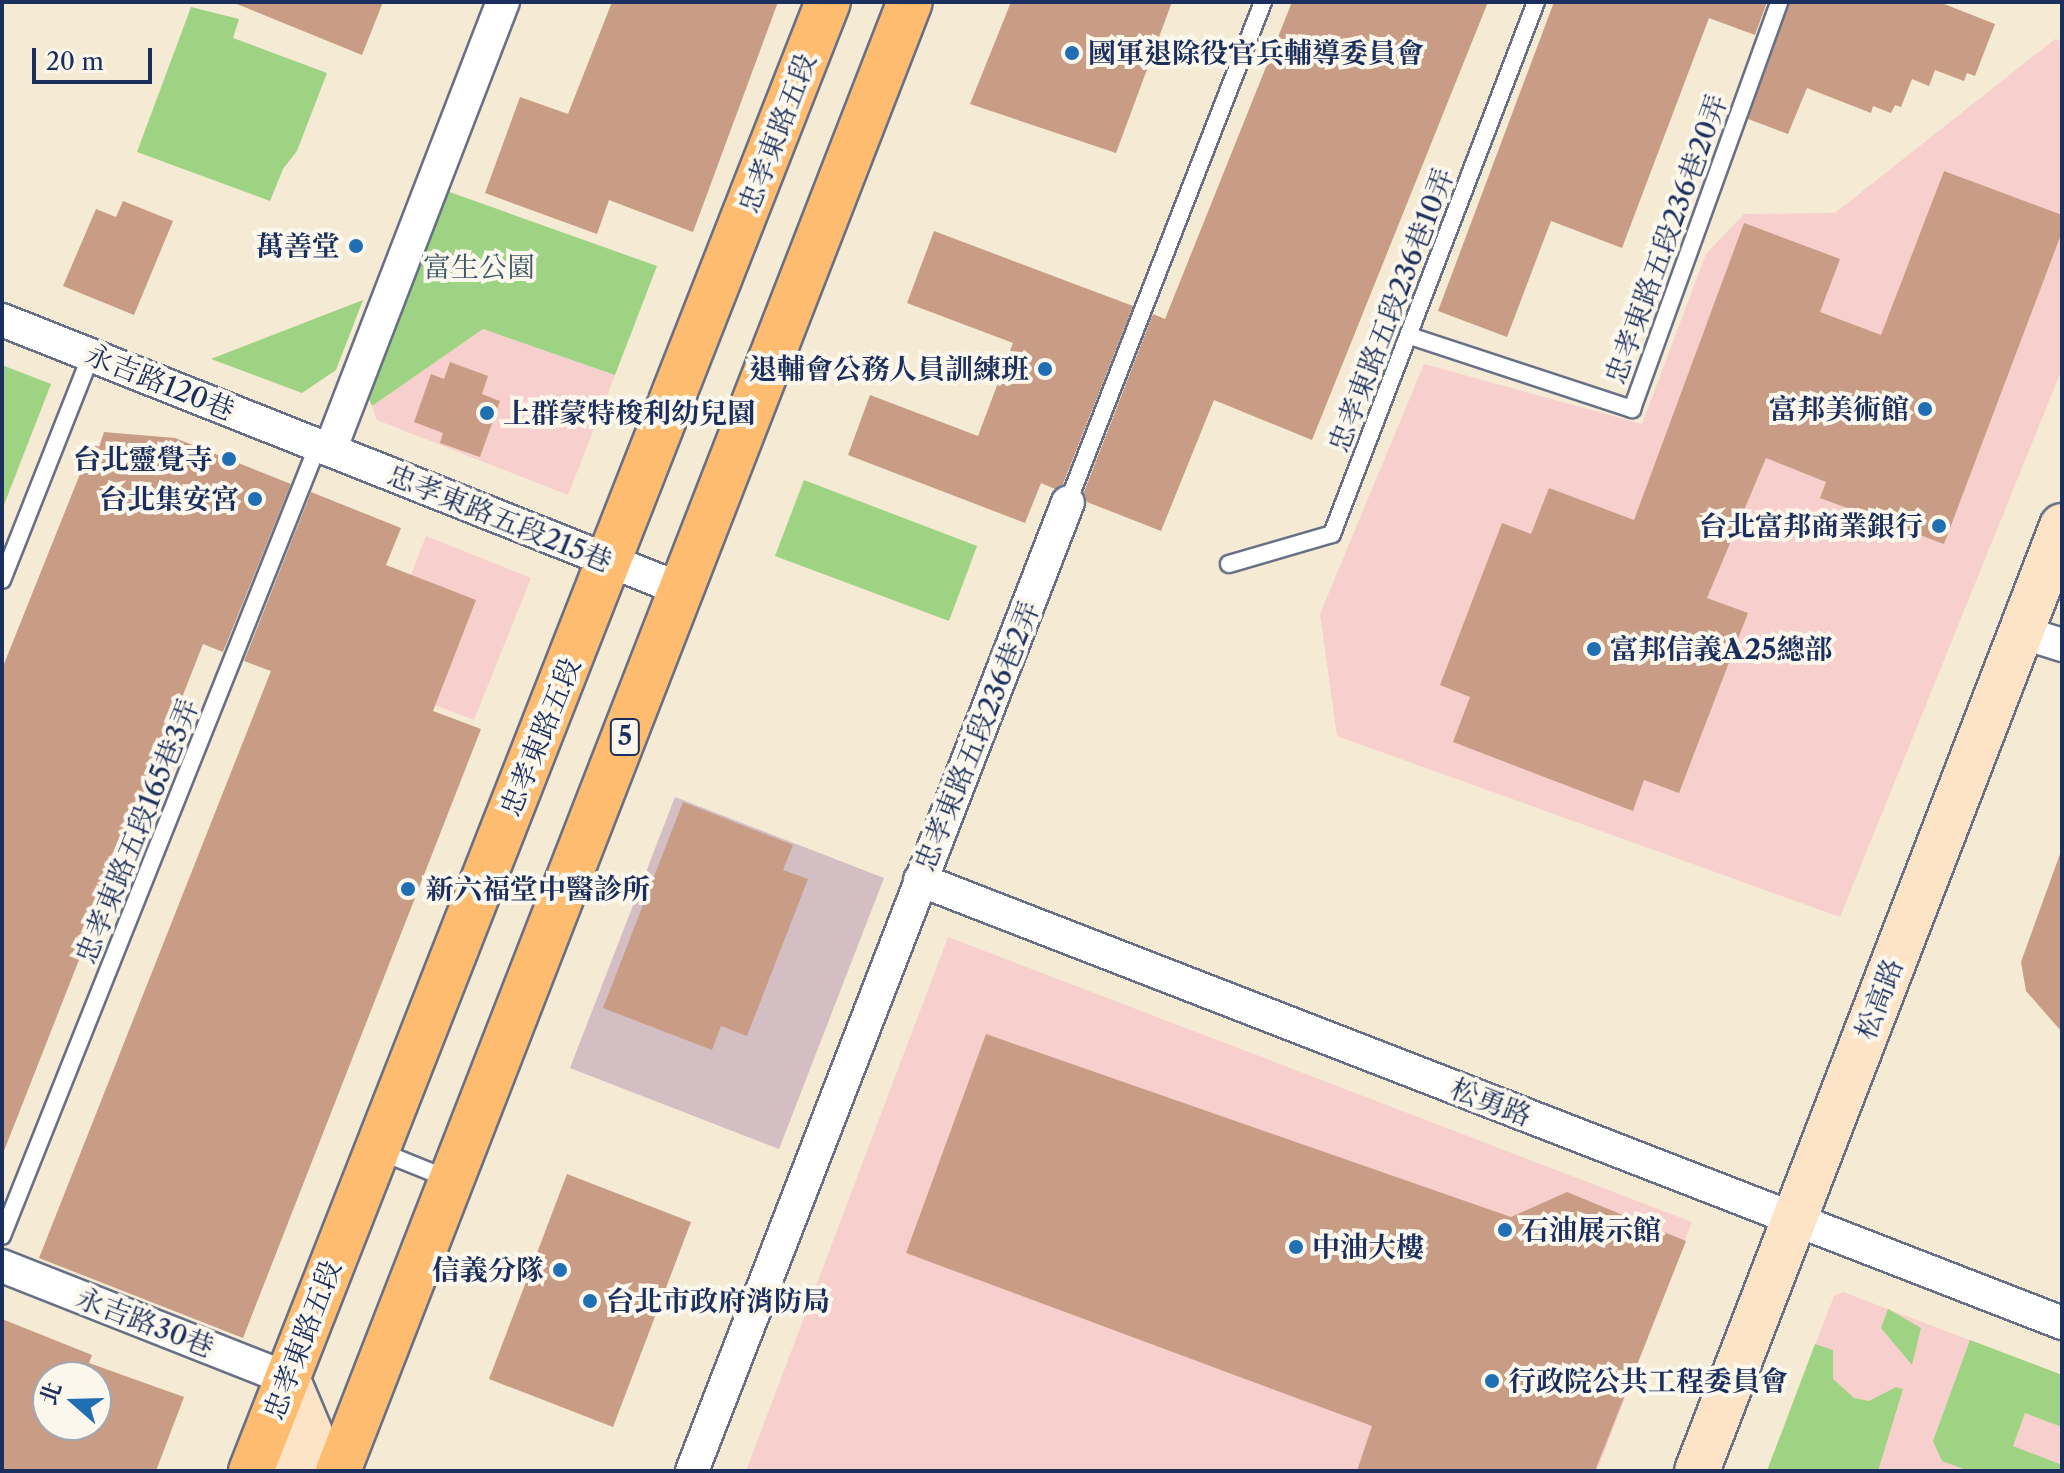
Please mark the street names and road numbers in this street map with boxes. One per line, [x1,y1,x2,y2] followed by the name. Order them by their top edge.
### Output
[731,49,823,217] street label: 忠孝東路五段
[1598,90,1734,388] street label: 忠孝東路五段236巷20弄
[1321,163,1461,457] street label: 忠孝東路五段236巷10弄
[81,337,239,427] street label: 永吉路120巷
[383,458,617,578] street label: 忠孝東路五段215巷
[907,596,1047,876] street label: 忠孝東路五段236巷2弄
[493,653,587,821] street label: 忠孝東路五段
[68,694,206,968] street label: 忠孝東路五段165巷3弄
[609,715,641,759] road number: 5
[1848,954,1910,1044] street label: 松高路
[1446,1071,1536,1133] street label: 松勇路
[256,1256,348,1424] street label: 忠孝東路五段
[71,1280,219,1364] street label: 永吉路30巷

